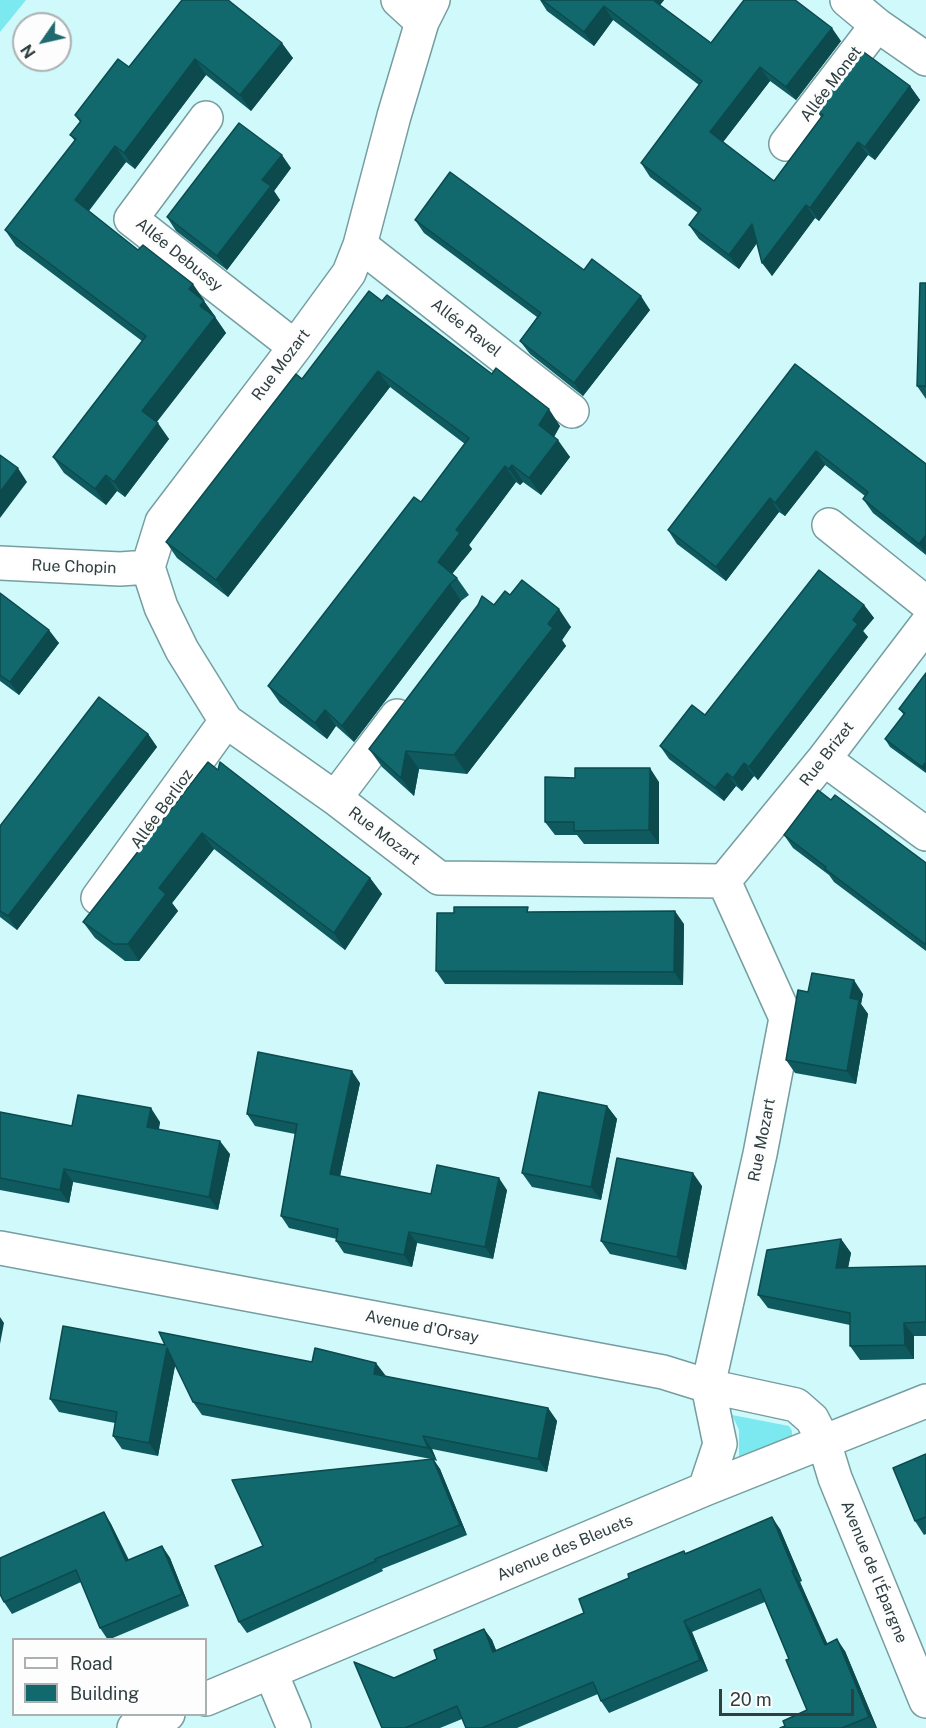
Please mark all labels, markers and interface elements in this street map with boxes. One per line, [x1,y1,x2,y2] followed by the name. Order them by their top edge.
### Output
[12,12,72,72] north arrow
[17,41,40,62] text: N
[796,42,866,126] street label: Allée Monet
[132,214,226,296] street label: Allée Debussy
[427,295,505,361] street label: Allée Ravel
[248,325,314,405] street label: Rue Mozart
[31,556,117,578] street label: Rue Chopin
[796,718,858,790] street label: Rue Brizet
[127,765,197,853] street label: Allée Berlioz
[344,803,424,869] street label: Rue Mozart
[744,1097,780,1183] street label: Rue Mozart
[364,1307,480,1347] street label: Avenue d'Orsay
[837,1498,911,1646] street label: Avenue de l'Épargne
[494,1511,636,1585] street label: Avenue des Bleuets
[12,1638,207,1716] legend
[70,1653,113,1674] text: Road
[722,1677,857,1715] scale bar
[70,1683,139,1704] text: Building
[730,1689,772,1710] text: 20 m

